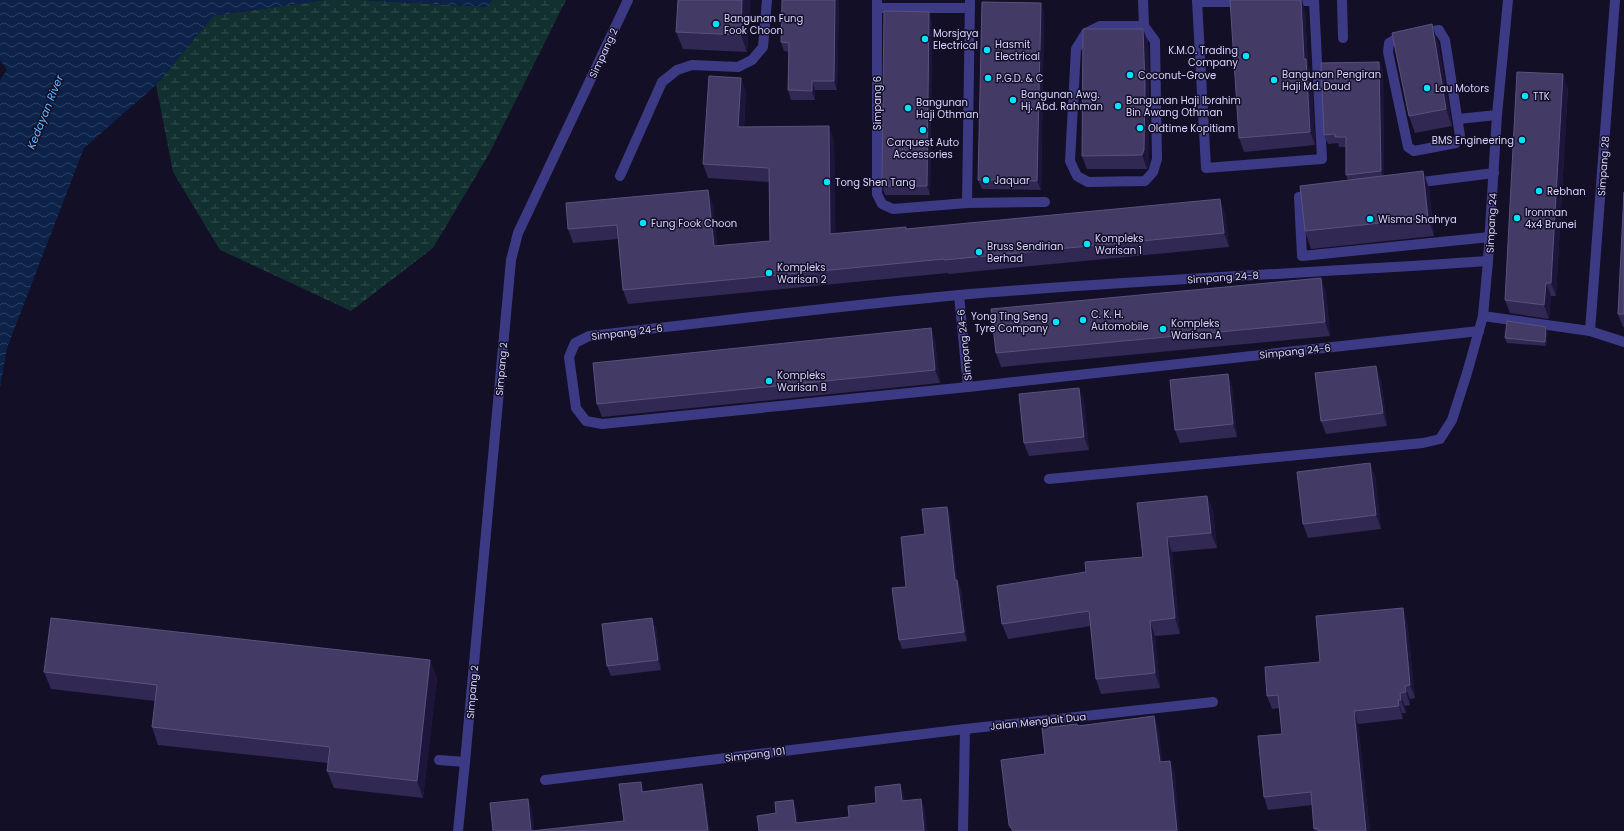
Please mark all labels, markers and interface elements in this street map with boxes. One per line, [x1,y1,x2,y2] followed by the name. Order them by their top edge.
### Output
[724,11,803,38] place label: Bangunan Fung Fook Choon
[711,19,721,29] marker: Bangunan Fung Fook Choon
[585,25,622,81] street label: Simpang 2
[933,26,979,53] place label: Morsjaya Electrical
[920,34,930,44] marker: Morsjaya Electrical
[995,37,1040,64] place label: Hasmit Electrical
[1168,43,1238,70] place label: K.M.O. Trading Company
[982,45,992,55] marker: Hasmit Electrical
[1241,51,1251,61] marker: K.M.O. Trading Company
[1282,67,1381,94] place label: Bangunan Pengiran Haji Md. Daud
[1138,68,1216,83] place label: Coconut-Grove
[1125,70,1135,80] marker: Coconut-Grove
[996,71,1044,86] place label: P.G.D. & C
[23,72,67,151] water label: Kedayan River
[983,73,993,83] marker: P.G.D. & C
[1269,75,1279,85] marker: Bangunan Pengiran Haji Md. Daud
[870,76,885,130] street label: Simpang 6
[1435,81,1489,96] place label: Lau Motors
[1422,83,1432,93] marker: Lau Motors
[1021,87,1103,114] place label: Bangunan Awg. Hj. Abd. Rahman
[1533,89,1550,104] place label: TTK
[1520,91,1530,101] marker: TTK
[1126,93,1241,120] place label: Bangunan Haji Ibrahim Bin Awang Othman
[916,95,979,122] place label: Bangunan Haji Othman
[1008,95,1018,105] marker: Bangunan Awg. Hj. Abd. Rahman
[1113,101,1123,111] marker: Bangunan Haji Ibrahim Bin Awang Othman
[903,103,913,113] marker: Bangunan Haji Othman
[1148,121,1235,136] place label: Oldtime Kopitiam
[1135,123,1145,133] marker: Oldtime Kopitiam
[918,125,928,135] marker: Carquest Auto Accessories
[1432,133,1514,148] place label: BMS Engineering
[887,135,959,162] place label: Carquest Auto Accessories
[1517,135,1527,145] marker: BMS Engineering
[1594,136,1613,197] street label: Simpang 28
[994,173,1030,188] place label: Jaquar
[835,175,916,190] place label: Tong Shen Tang
[981,175,991,185] marker: Jaquar
[822,177,832,187] marker: Tong Shen Tang
[1547,184,1586,199] place label: Rebhan
[1534,186,1544,196] marker: Rebhan
[1482,193,1501,253] street label: Simpang 24
[1525,205,1576,232] place label: Ironman 4x4 Brunei
[1378,212,1457,227] place label: Wisma Shahrya
[1512,213,1522,223] marker: Ironman 4x4 Brunei
[1365,214,1375,224] marker: Wisma Shahrya
[651,216,737,231] place label: Fung Fook Choon
[638,218,648,228] marker: Fung Fook Choon
[1095,231,1143,258] place label: Kompleks Warisan 1
[987,239,1063,266] place label: Bruss Sendirian Berhad
[1082,239,1092,249] marker: Kompleks Warisan 1
[974,247,984,257] marker: Bruss Sendirian Berhad
[777,260,827,287] place label: Kompleks Warisan 2
[764,268,774,278] marker: Kompleks Warisan 2
[1187,268,1259,287] street label: Simpang 24-8
[1091,307,1149,334] place label: C. K. H. Automobile
[953,308,976,381] street label: Simpang 24-6
[971,309,1048,336] place label: Yong Ting Seng Tyre Company
[1078,315,1088,325] marker: C. K. H. Automobile
[1171,316,1222,343] place label: Kompleks Warisan A
[1051,317,1061,327] marker: Yong Ting Seng Tyre Company
[590,321,664,344] street label: Simpang 24-6
[1158,324,1168,334] marker: Kompleks Warisan A
[1259,340,1332,363] street label: Simpang 24-6
[492,341,511,396] street label: Simpang 2
[777,368,827,395] place label: Kompleks Warisan B
[764,376,774,386] marker: Kompleks Warisan B
[463,664,482,719] street label: Simpang 2
[989,709,1087,734] street label: Jalan Menglait Dua
[724,743,786,766] street label: Simpang 101

